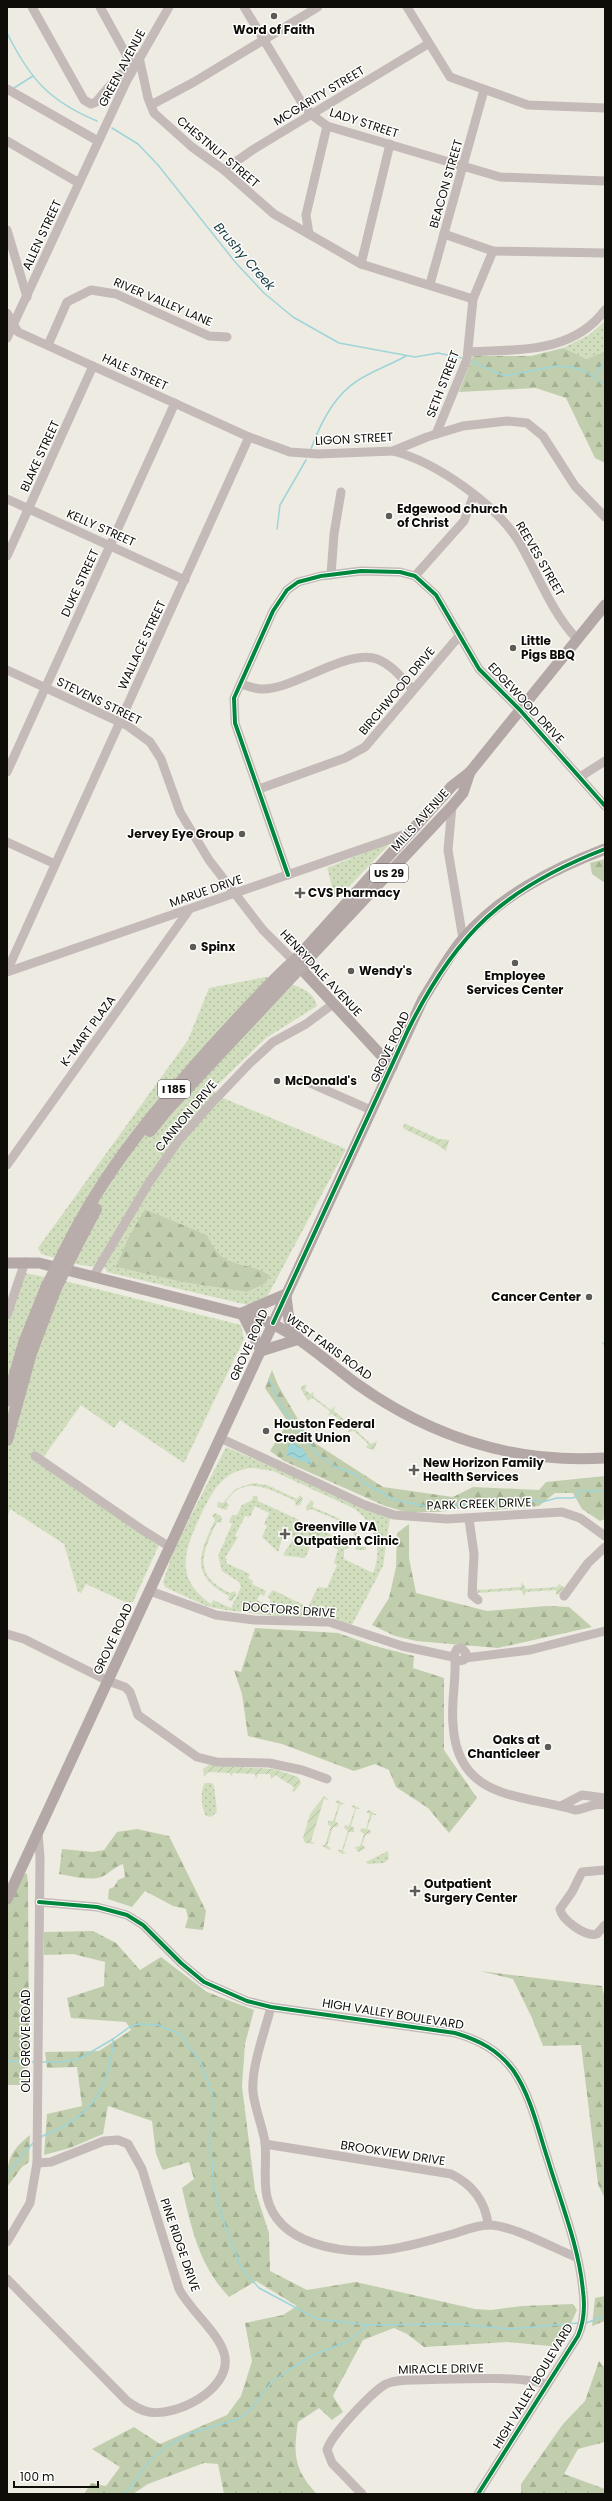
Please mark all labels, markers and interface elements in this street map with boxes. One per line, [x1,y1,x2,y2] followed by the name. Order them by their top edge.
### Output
[269,11,279,21] marker: Word of Faith
[233,21,315,38] place label: Word of Faith
[94,26,149,110] street label: GREEN AVENUE
[270,61,368,130] street label: MCGARITY STREET
[327,103,401,142] street label: LADY STREET
[173,112,264,192] street label: CHESTNUT STREET
[425,137,466,230] street label: BEACON STREET
[18,196,66,273] street label: ALLEN STREET
[210,218,281,296] water label: Brushy Creek
[111,273,215,330] street label: RIVER VALLEY LANE
[422,347,463,420] street label: SETH STREET
[100,349,171,394] street label: HALE STREET
[16,417,64,494] street label: BLAKE STREET
[314,428,394,449] street label: LIGON STREET
[397,500,507,531] place label: Edgewood church of Christ
[64,505,139,550] street label: KELLY STREET
[384,511,394,521] marker: Edgewood church of Christ
[512,518,569,600] street label: REEVES STREET
[56,546,103,619] street label: DUKE STREET
[113,597,170,692] street label: WALLACE STREET
[521,632,575,663] place label: Little Pigs BBQ
[355,643,439,738] street label: BIRCHWOOD DRIVE
[508,643,518,653] marker: Little Pigs BBQ
[484,658,569,747] street label: EDGEWOOD DRIVE
[54,673,145,729] street label: STEVENS STREET
[387,785,452,855] street label: MILLS AVENUE
[127,825,234,842] place label: Jervey Eye Group
[237,829,247,839] marker: Jervey Eye Group
[370,864,408,882] road number: US 29
[167,870,245,911] street label: MARUE DRIVE
[308,884,401,901] place label: CVS Pharmacy
[295,888,305,898] marker: CVS Pharmacy
[276,925,366,1020] street label: HENRYDALE AVENUE
[201,938,236,955] place label: Spinx
[188,942,198,952] marker: Spinx
[510,958,520,968] marker: Employee Services Center
[359,962,412,979] place label: Wendy's
[346,966,356,976] marker: Wendy's
[467,967,563,998] place label: Employee Services Center
[56,992,119,1070] street label: K-MART PLAZA
[366,1008,413,1085] street label: GROVE ROAD
[285,1072,357,1089] place label: McDonald's
[151,1076,221,1155] street label: CANNON DRIVE
[272,1076,282,1086] marker: McDonald's
[158,1080,190,1098] road number: I 185
[491,1288,581,1305] place label: Cancer Center
[584,1292,594,1302] marker: Cancer Center
[225,1306,272,1383] street label: GROVE ROAD
[283,1310,376,1384] street label: WEST FARIS ROAD
[274,1415,375,1446] place label: Houston Federal Credit Union
[261,1426,271,1436] marker: Houston Federal Credit Union
[423,1454,544,1485] place label: New Horizon Family Health Services
[408,1464,420,1476] marker: New Horizon Family Health Services
[426,1493,532,1514] street label: PARK CREEK DRIVE
[294,1518,399,1549] place label: Greenville VA Outpatient Clinic
[279,1528,291,1540] marker: Greenville VA Outpatient Clinic
[242,1598,336,1621] street label: DOCTORS DRIVE
[89,1600,136,1677] street label: GROVE ROAD
[467,1731,540,1762] place label: Oaks at Chanticleer
[543,1742,553,1752] marker: Oaks at Chanticleer
[424,1875,517,1906] place label: Outpatient Surgery Center
[409,1885,421,1897] marker: Outpatient Surgery Center
[17,1989,34,2093] street label: OLD GROVE ROAD
[321,1994,465,2033] street label: HIGH VALLEY BOULEVARD
[339,2136,447,2169] street label: BROOKVIEW DRIVE
[156,2196,204,2294] street label: PINE RIDGE DRIVE
[488,2320,577,2452] street label: HIGH VALLEY BOULEVARD
[398,2359,484,2378] street label: MIRACLE DRIVE
[14,2463,98,2489] scale bar
[20,2468,54,2485] text: 100 m

